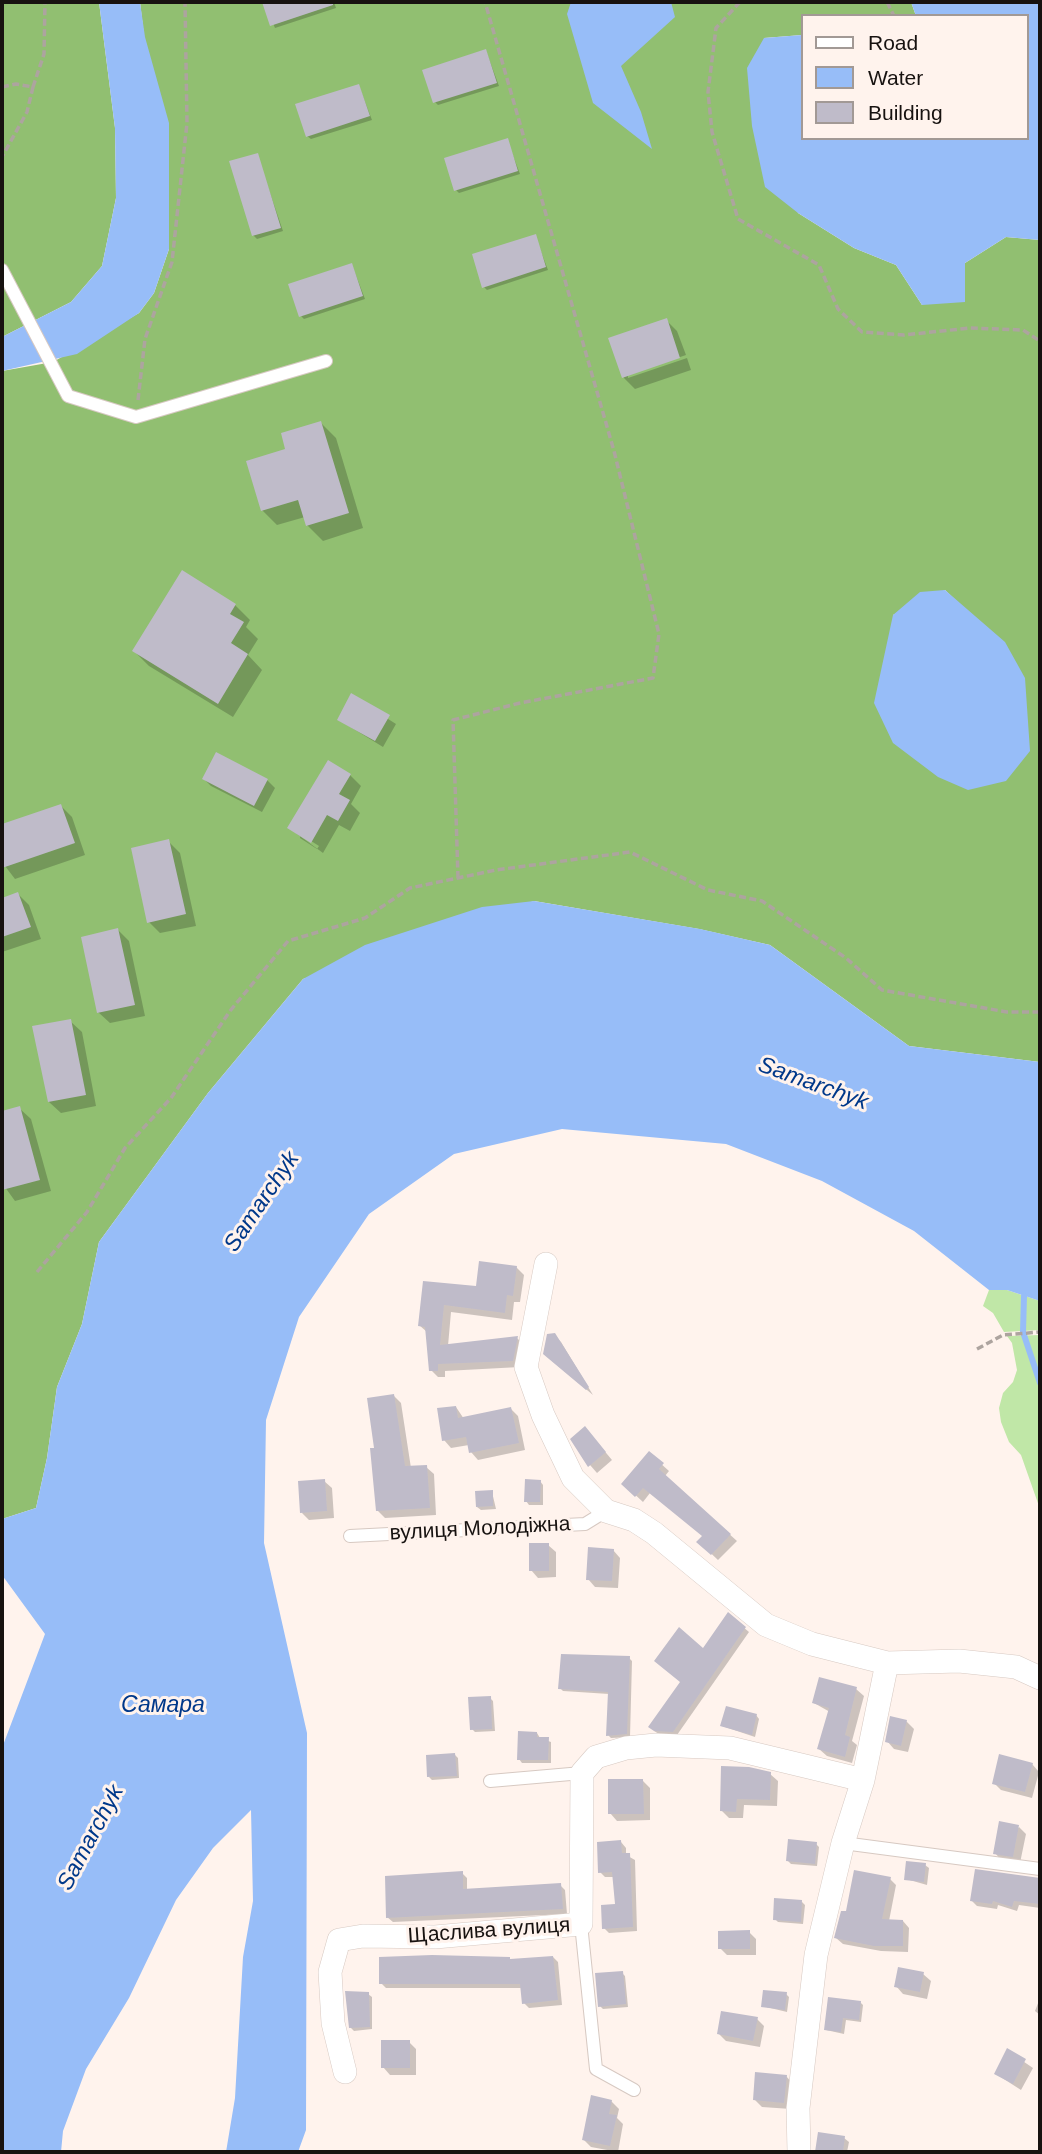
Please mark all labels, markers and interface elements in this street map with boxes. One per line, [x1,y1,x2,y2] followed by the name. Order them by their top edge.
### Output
[800,14,1028,140] legend
[868,31,918,54] text: Road
[868,66,923,89] text: Water
[868,101,943,124] text: Building
[754,1051,872,1117] water label: Samarchyk
[218,1147,306,1257] water label: Samarchyk
[389,1512,571,1546] street label: вулиця Молодіжна
[121,1692,205,1720] water label: Самара
[52,1781,130,1895] water label: Samarchyk
[407,1913,571,1949] street label: Щаслива вулиця

